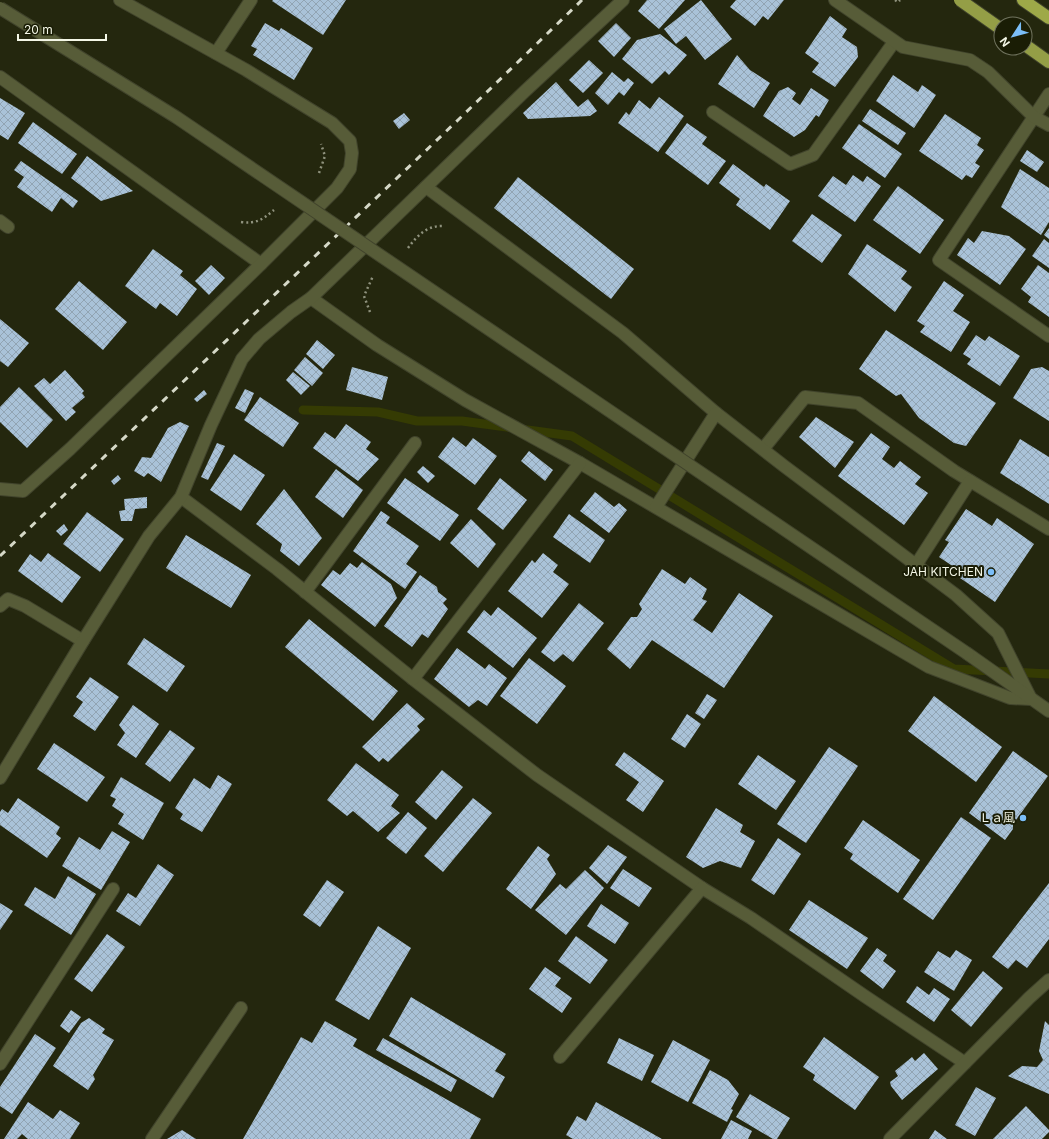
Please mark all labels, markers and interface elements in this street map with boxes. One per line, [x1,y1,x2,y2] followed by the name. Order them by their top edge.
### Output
[18,16,106,42] scale bar
[993,16,1033,56] north arrow
[24,22,53,37] text: 20 m
[997,34,1013,49] text: N
[903,564,983,579] place label: JAH KITCHEN
[986,567,996,577] marker: JAH KITCHEN
[979,810,1015,825] place label: Ｌａ風
[1018,813,1028,823] marker: Ｌａ風

